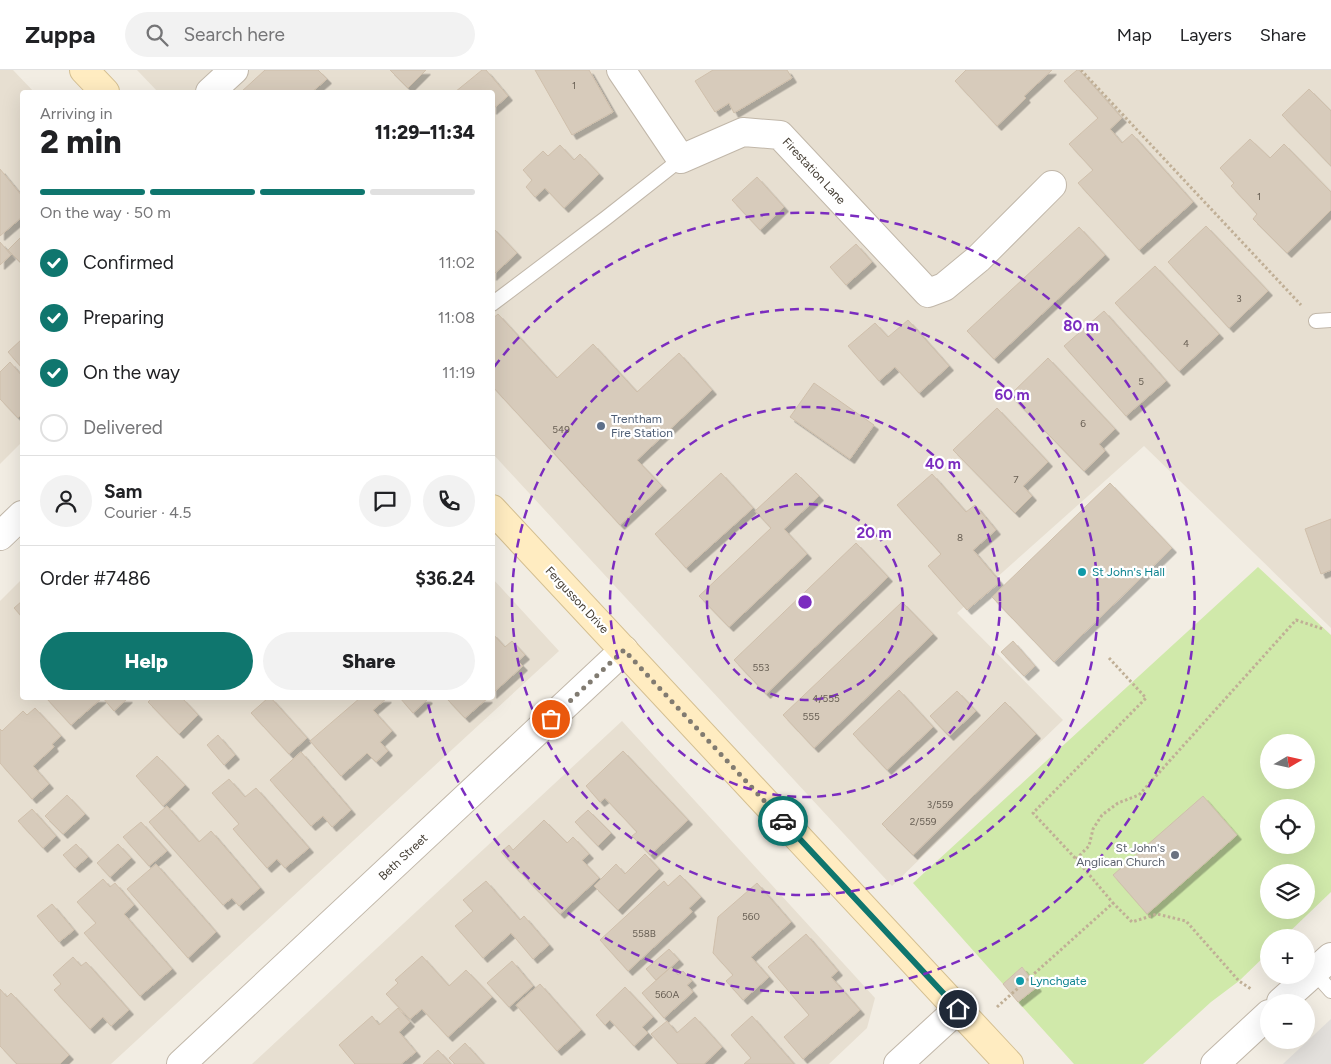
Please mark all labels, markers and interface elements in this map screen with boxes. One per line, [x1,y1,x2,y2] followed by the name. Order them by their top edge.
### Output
[125,12,475,57] search box
[25,20,95,49] text: Zuppa
[143,21,171,49] icon: search
[183,23,285,46] text: Search here
[1117,24,1152,46] text: Map
[1180,24,1232,46] text: Layers
[1260,24,1306,46] text: Share
[572,79,576,92] house number: 1
[40,104,112,123] text: Arriving in
[375,121,475,144] text: 11:29–11:34
[40,123,122,161] text: 2 min
[780,135,849,207] street label: Firestation Lane
[1257,190,1261,203] house number: 1
[40,203,171,222] text: On the way · 50 m
[40,249,68,277] icon: check
[83,251,174,274] text: Confirmed
[439,253,475,272] text: 11:02
[1236,292,1242,305] house number: 3
[40,304,68,332] icon: check
[83,306,164,329] text: Preparing
[438,308,475,327] text: 11:08
[1063,317,1099,335] text: 80 m
[1183,337,1189,350] house number: 4
[40,359,68,387] icon: check
[83,361,180,384] text: On the way
[442,363,475,382] text: 11:19
[1138,375,1144,388] house number: 5
[994,386,1030,404] text: 60 m
[611,412,673,440] place label: Trentham Fire Station
[83,416,163,439] text: Delivered
[1080,417,1086,430] house number: 6
[595,420,607,432] marker: Trentham Fire Station
[552,423,570,436] house number: 549
[925,455,961,473] text: 40 m
[1013,473,1019,486] house number: 7
[40,475,92,527] button: person
[359,475,411,527] button: chat
[423,475,475,527] button: phone
[104,480,142,503] text: Sam
[104,503,191,522] text: Courier · 4.5
[856,524,892,542] text: 20 m
[957,531,963,544] house number: 8
[542,564,612,637] street label: Fergusson Drive
[1092,565,1165,579] place label: St John's Hall
[1076,566,1088,578] marker: St John's Hall
[40,567,150,590] text: Order #7486
[415,567,475,590] text: $36.24
[796,593,814,611] centre of rings
[40,632,253,690] button: Help
[263,632,475,690] button: Share
[753,661,769,674] house number: 553
[812,692,840,705] house number: 4/555
[530,698,572,740] pin
[537,705,565,733] icon: bag
[802,710,820,723] house number: 555
[1260,734,1315,789] north arrow
[1260,734,1315,1049] map controls
[758,796,808,846] courier
[927,798,954,811] house number: 3/559
[1260,799,1315,854] button: locate
[769,807,797,835] icon: car
[910,815,937,828] house number: 2/559
[376,831,431,883] street label: Beth Street
[1076,841,1165,869] place label: St John's Anglican Church
[1169,849,1181,861] marker: St John's Anglican Church
[1260,864,1315,919] button: layers
[742,910,760,923] house number: 560
[632,927,656,940] house number: 558B
[1260,929,1315,984] button: +
[1030,974,1087,988] place label: Lynchgate
[1014,975,1026,987] marker: Lynchgate
[655,988,680,1001] house number: 560A
[937,988,979,1030] pin
[1260,994,1315,1049] button: −
[944,995,972,1023] icon: home

